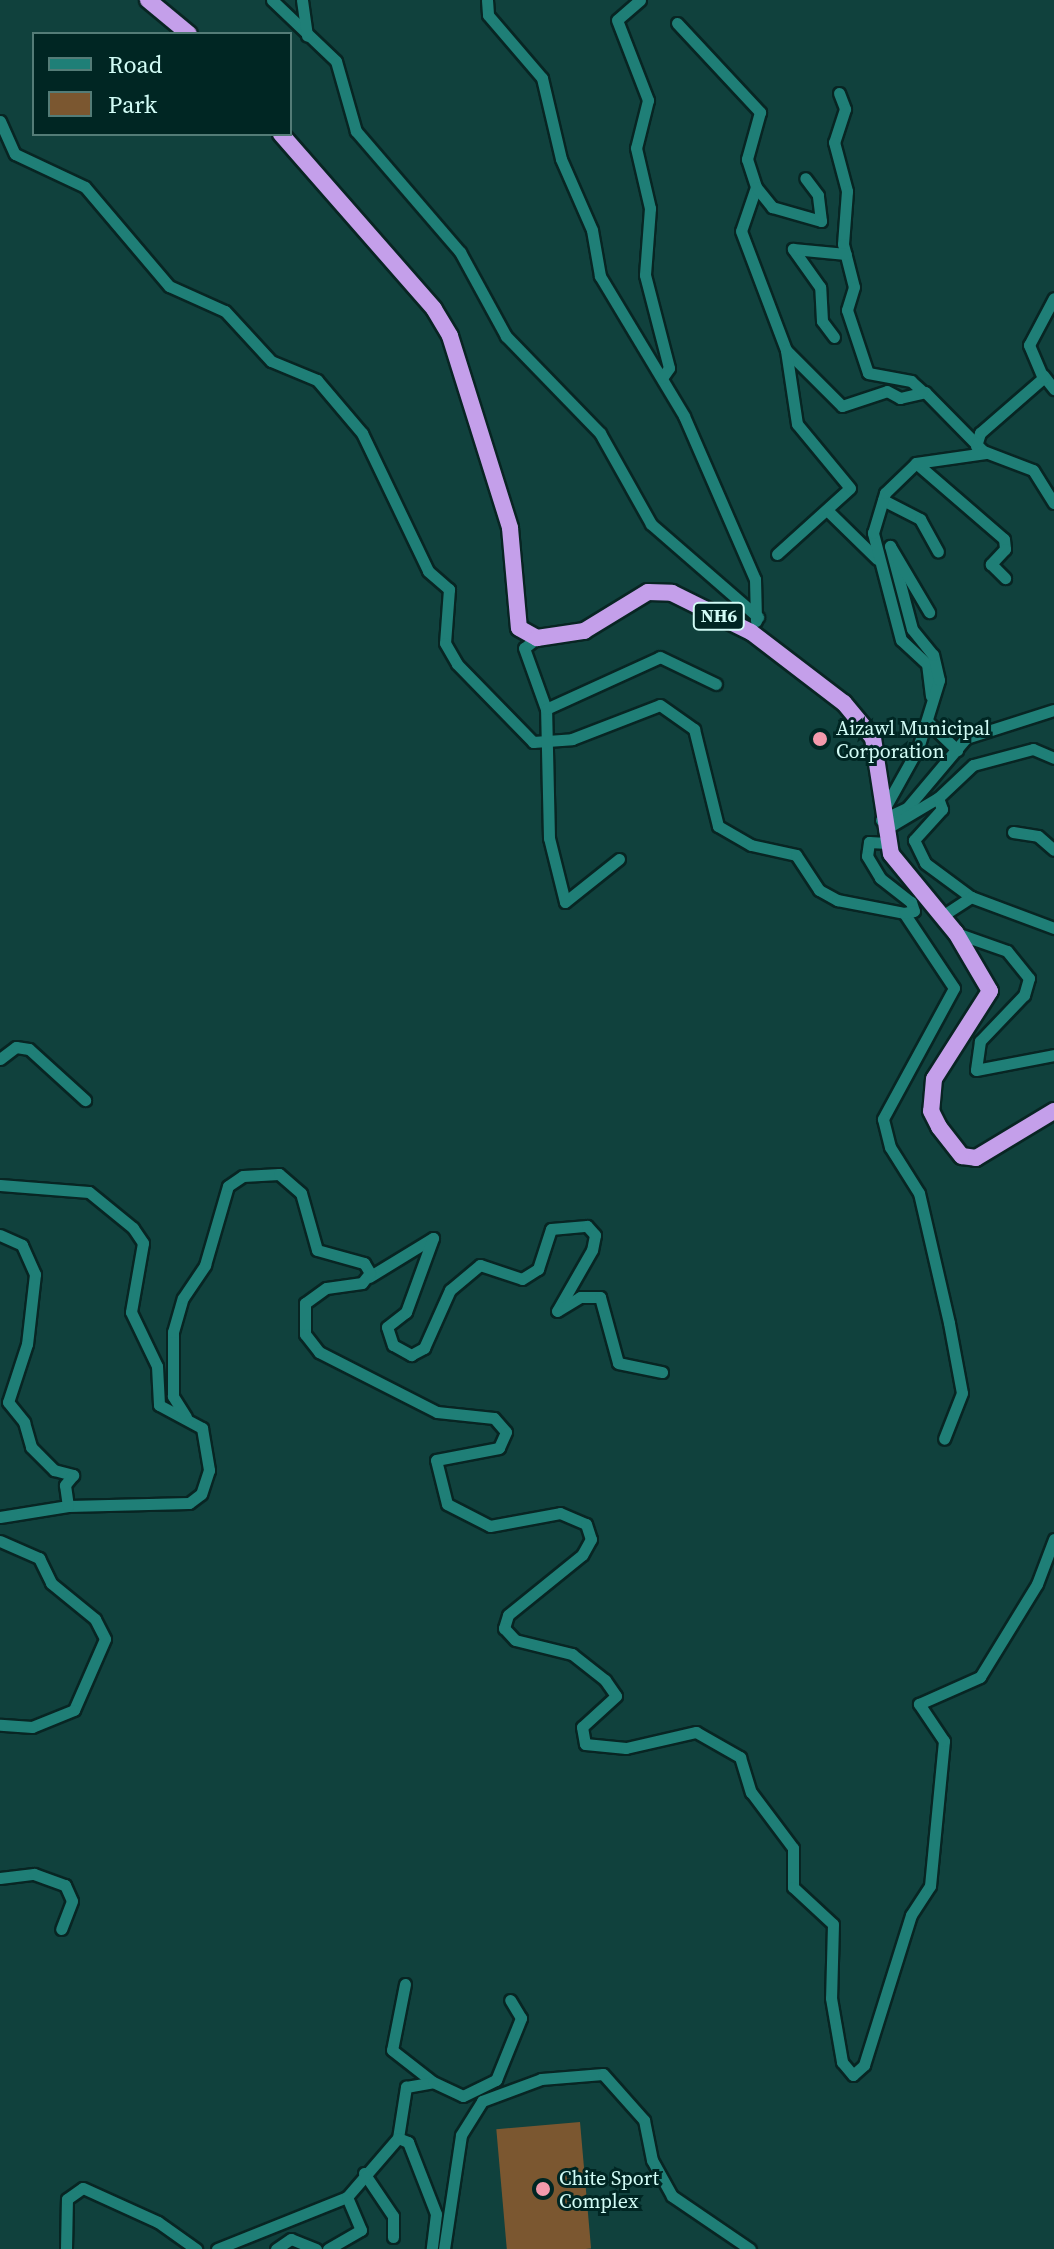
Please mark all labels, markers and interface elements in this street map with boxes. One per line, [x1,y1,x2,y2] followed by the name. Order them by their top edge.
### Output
[32,32,292,136] legend
[108,48,162,81] text: Road
[108,88,157,121] text: Park
[691,602,747,630] road number: NH6
[836,716,990,763] place label: Aizawl Municipal Corporation
[811,730,829,748] marker: Aizawl Municipal Corporation
[559,2166,659,2213] place label: Chite Sport Complex
[534,2180,552,2198] marker: Chite Sport Complex

